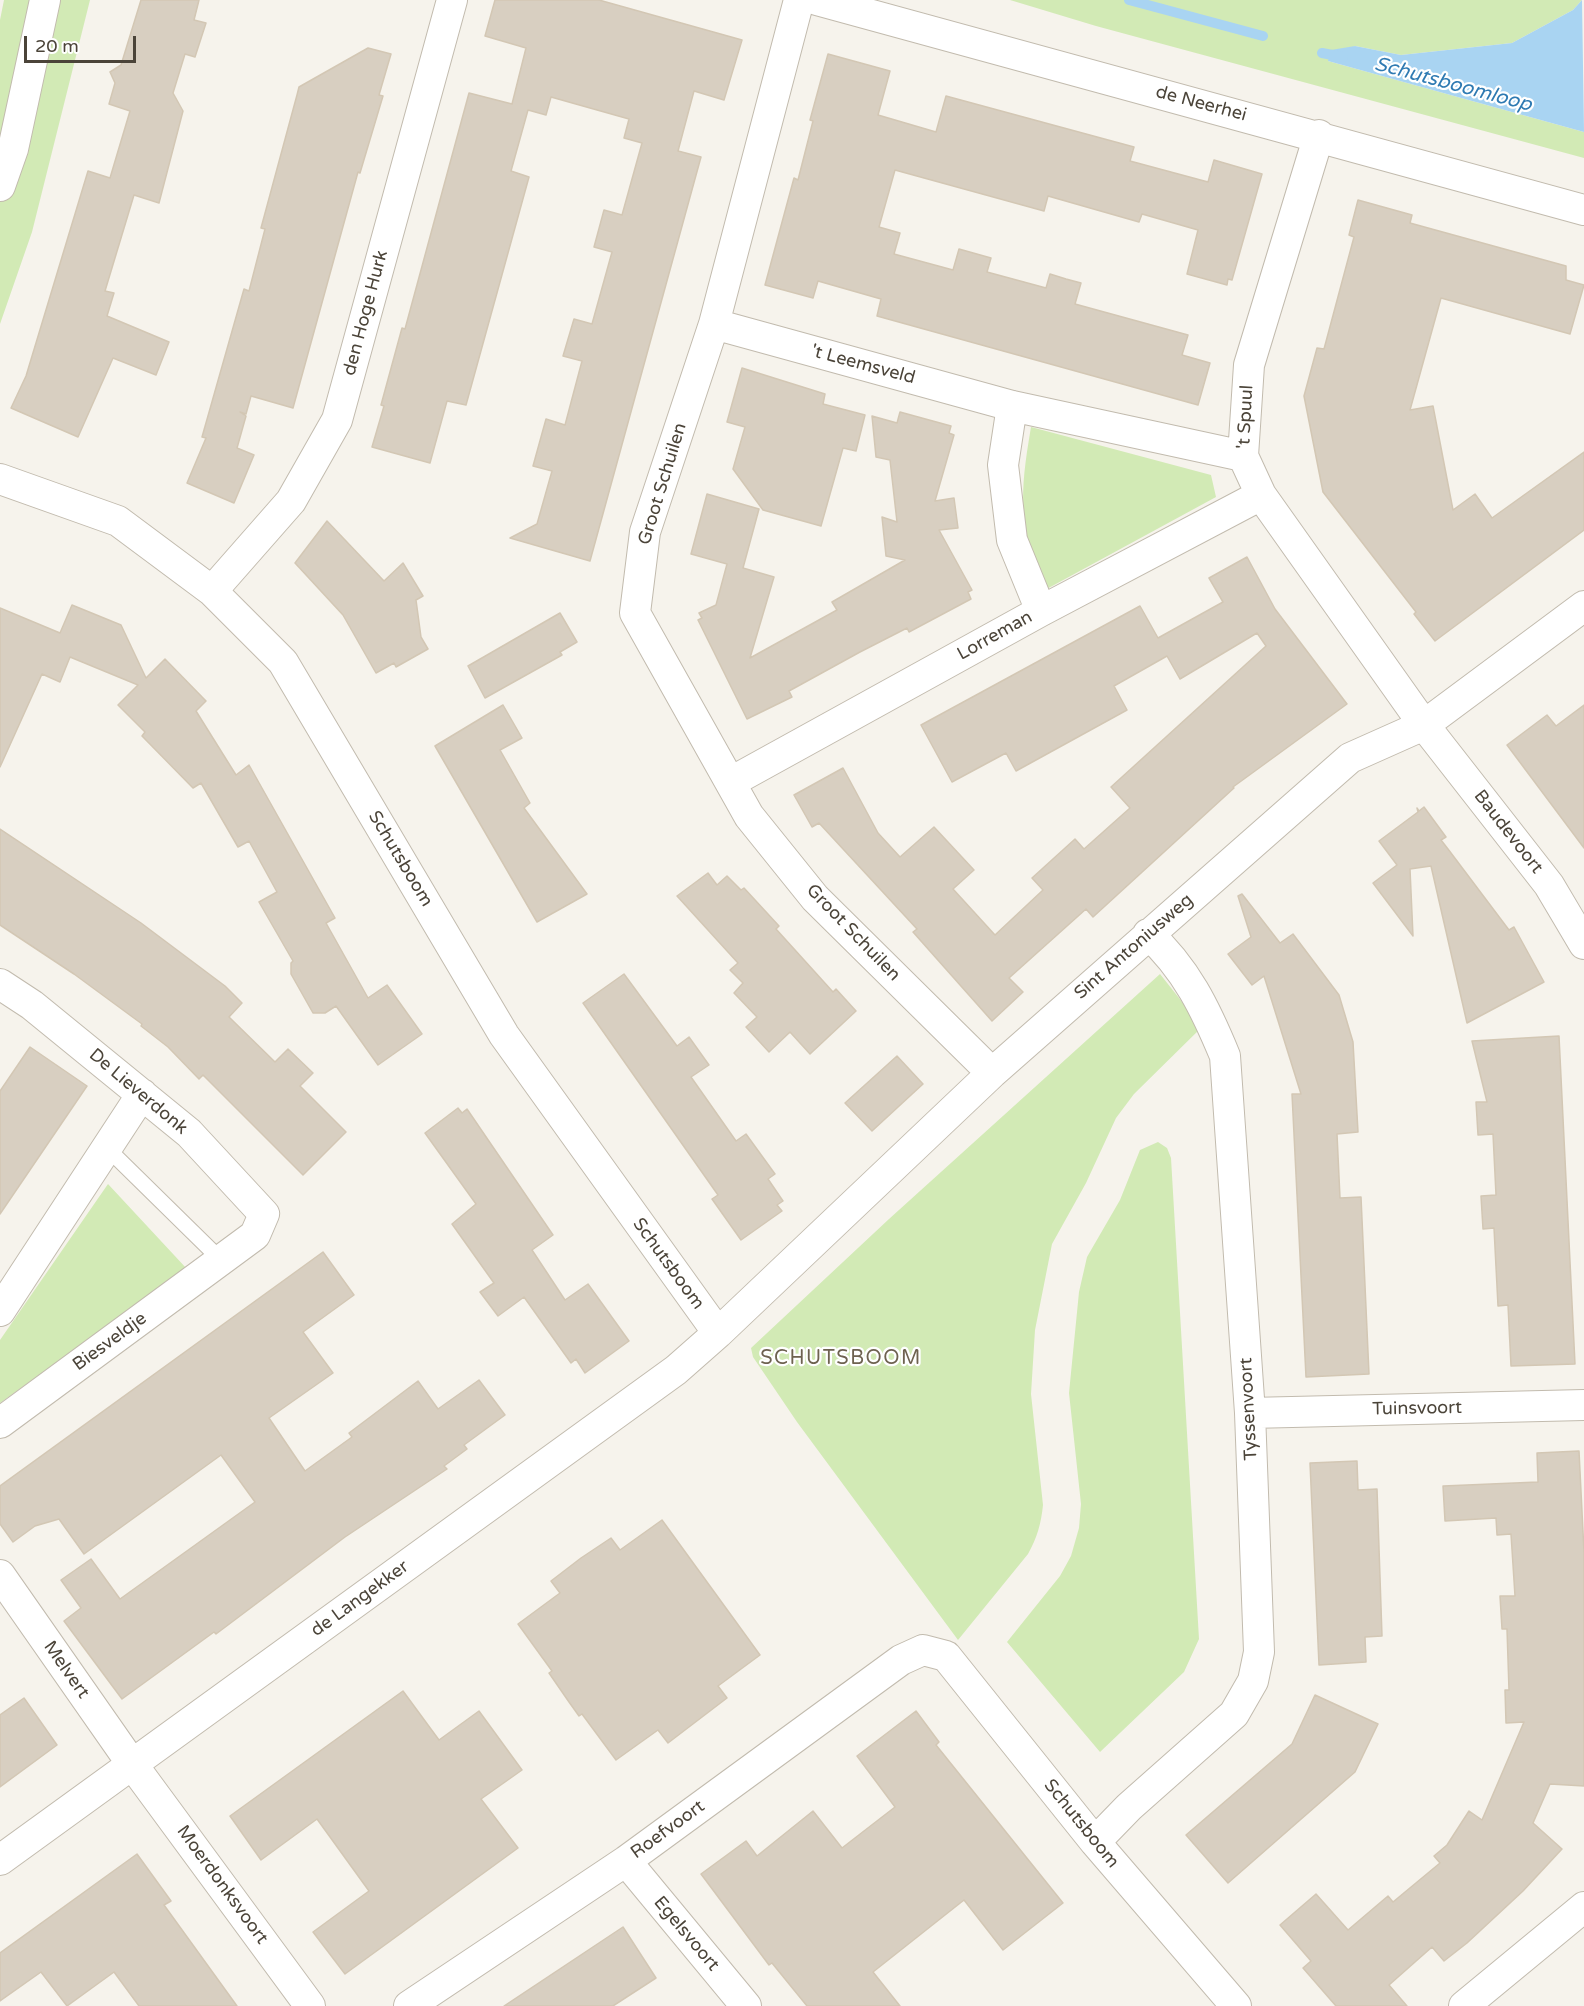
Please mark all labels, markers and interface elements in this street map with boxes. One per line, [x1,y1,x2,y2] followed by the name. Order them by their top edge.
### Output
[27,24,140,62] scale bar
[35,35,79,57] text: 20 m
[1372,52,1534,118] water label: Schutsboomloop
[1153,81,1249,127] street label: de Neerhei
[339,248,393,378] street label: den Hoge Hurk
[809,341,917,389] street label: 't Leemsveld
[1234,384,1258,450] street label: 't Spuul
[634,420,692,548] street label: Groot Schuilen
[954,607,1036,665] street label: Lorreman
[1469,786,1547,878] street label: Baudevoort
[363,807,437,911] street label: Schutsboom
[801,880,905,986] street label: Groot Schuilen
[1070,890,1198,1004] street label: Sint Antoniusweg
[84,1044,192,1140] street label: De Lieverdonk
[628,1214,708,1314] street label: Schutsboom
[69,1308,151,1376] street label: Biesveldje
[760,1347,922,1371] district label: SCHUTSBOOM
[1236,1357,1262,1461] street label: Tyssenvoort
[1372,1397,1462,1421] street label: Tuinsvoort
[307,1556,413,1642] street label: de Langekker
[38,1637,94,1703] street label: Melvert
[1039,1775,1123,1873] street label: Schutsboom
[627,1796,709,1864] street label: Roefvoort
[172,1821,272,1949] street label: Moerdonksvoort
[649,1892,723,1976] street label: Egelsvoort

